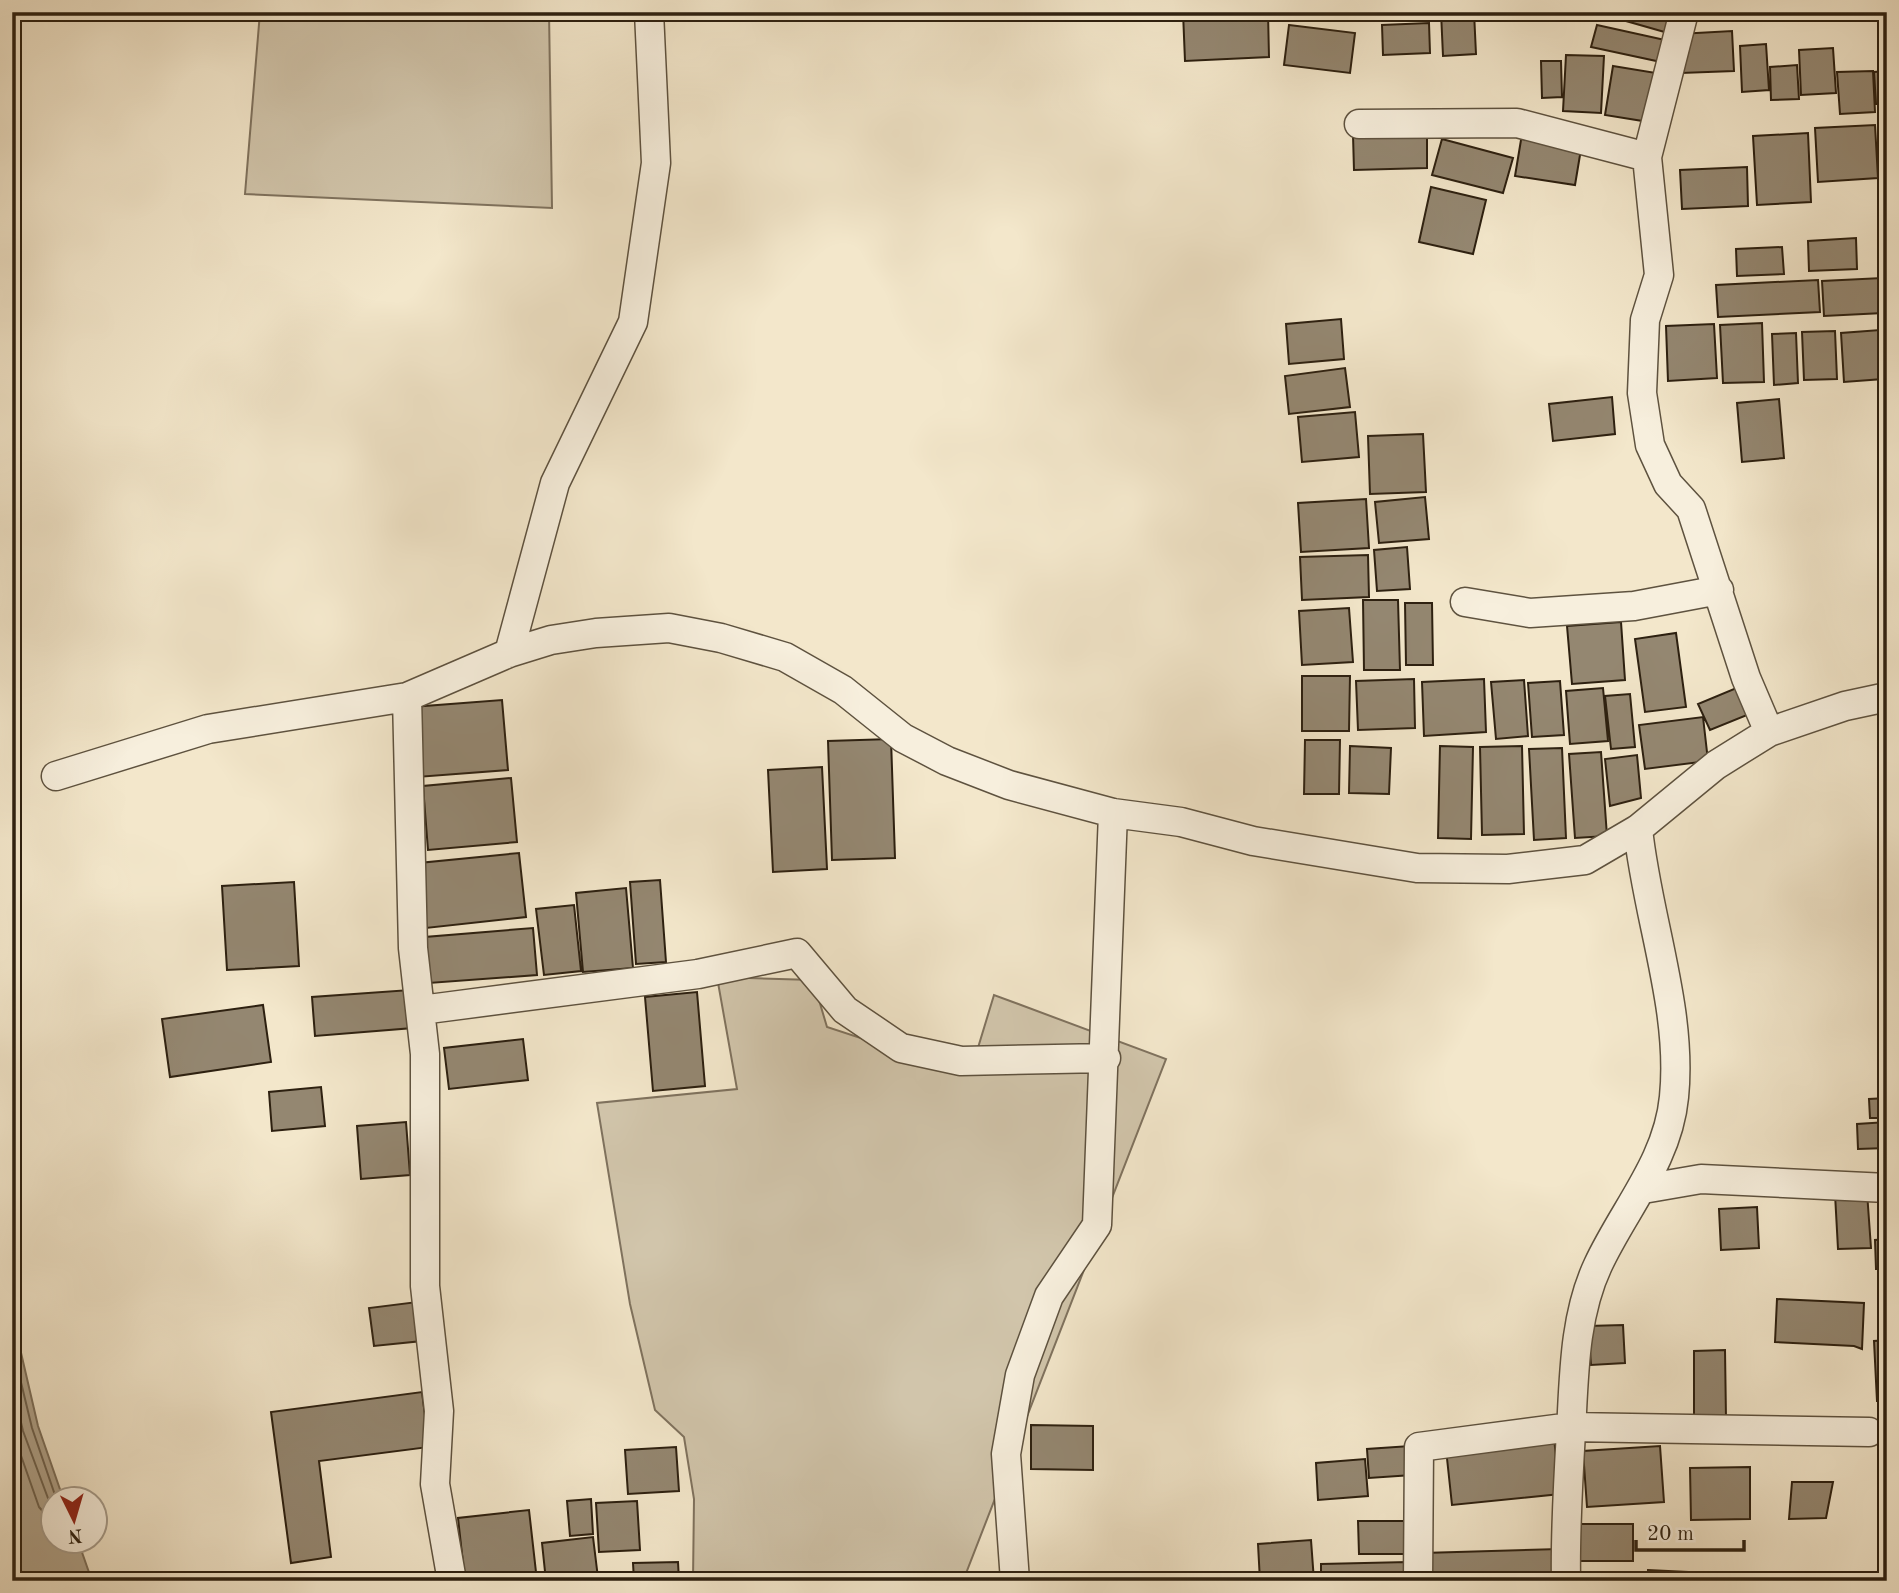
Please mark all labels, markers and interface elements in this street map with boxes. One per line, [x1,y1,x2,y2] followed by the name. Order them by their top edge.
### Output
[38,1484,108,1554] north arrow
[1636,1509,1745,1553] scale bar
[67,1524,83,1545] text: N
[1647,1524,1694,1545] text: 20 m

